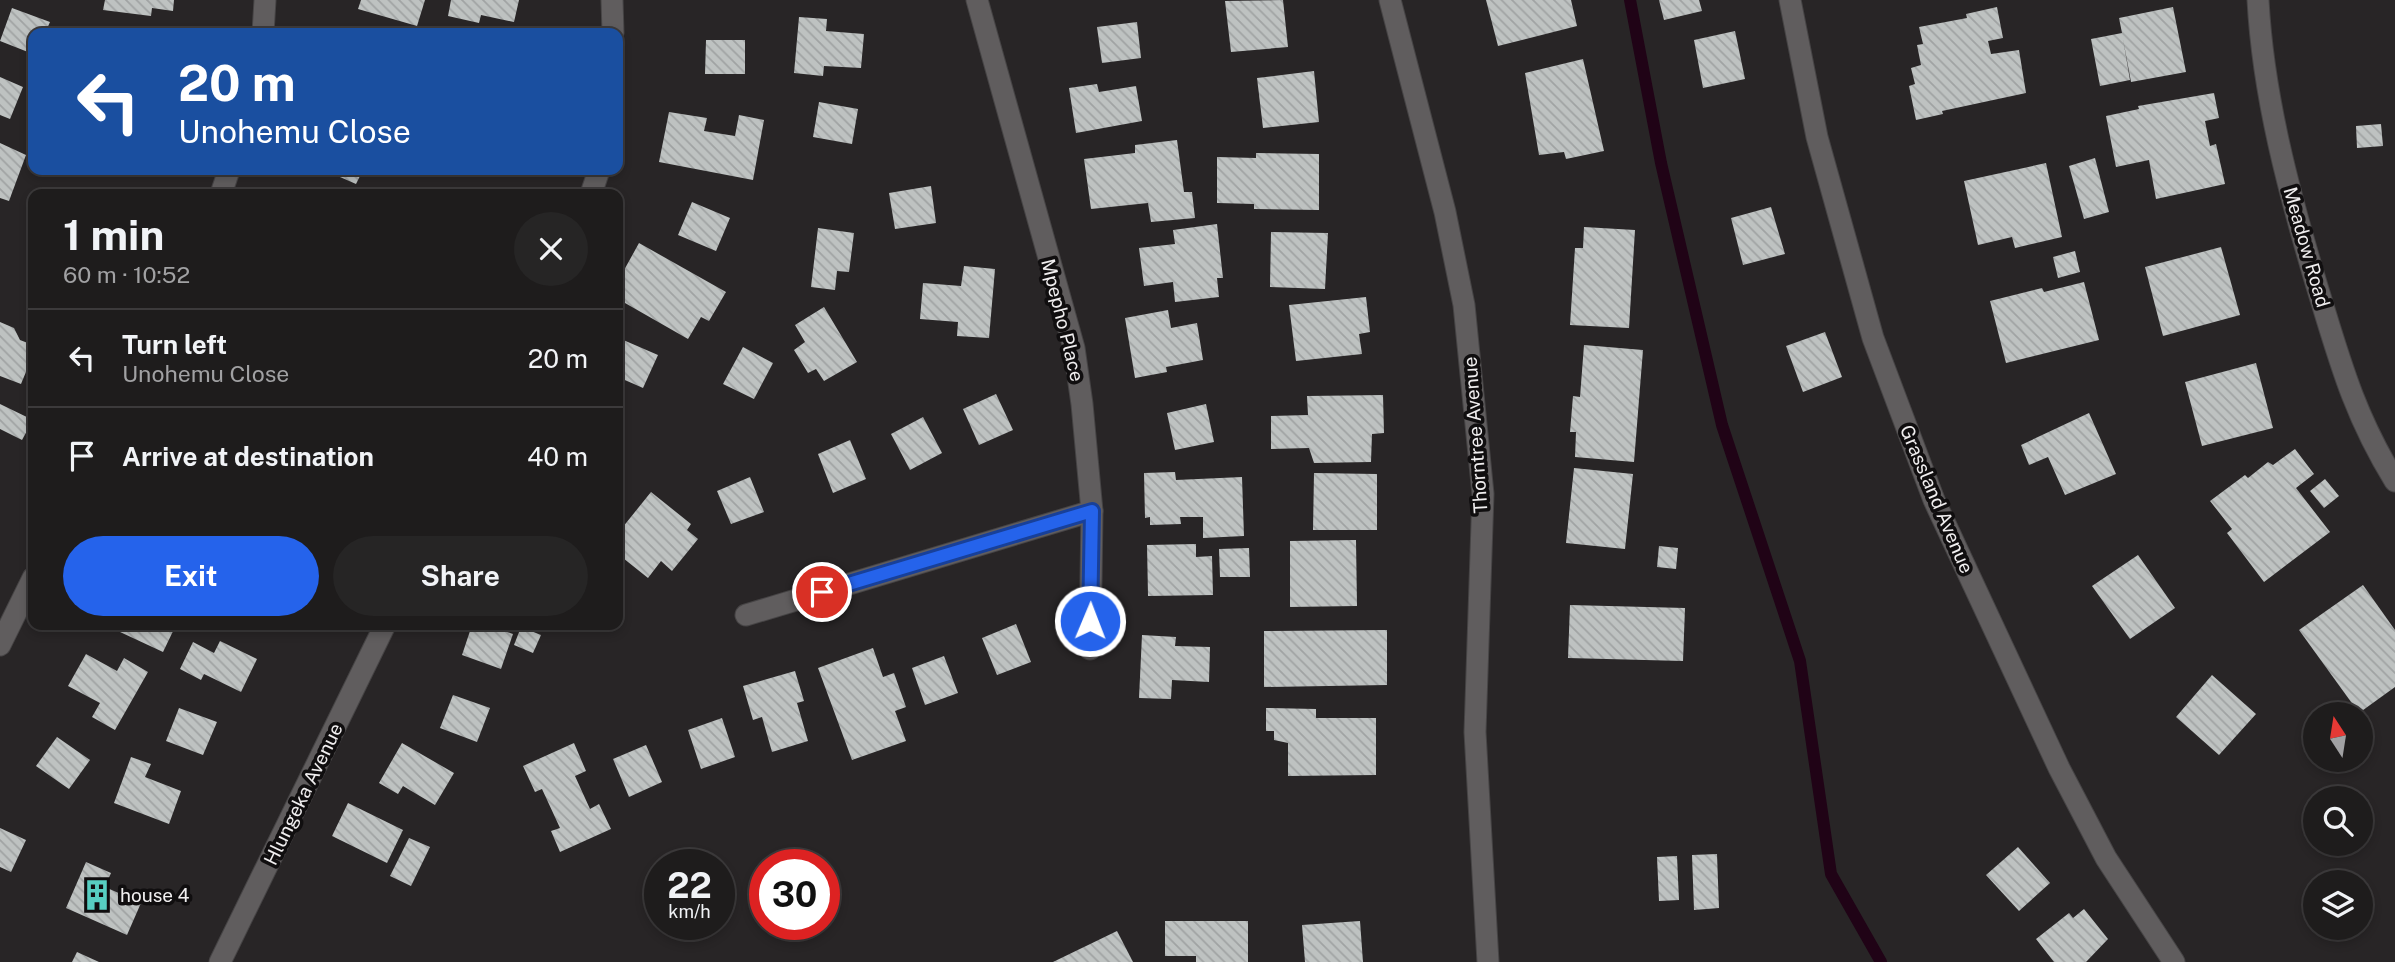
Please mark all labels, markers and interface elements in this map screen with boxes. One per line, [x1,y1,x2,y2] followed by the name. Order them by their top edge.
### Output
[178,54,296,112] text: 20 m
[63,56,154,147] icon: left
[178,113,411,150] text: Unohemu Close
[2279,184,2335,310] street label: Meadow Road
[63,210,164,259] text: 1 min
[514,212,588,286] button: close
[1037,256,1089,384] street label: Mpepho Place
[63,261,190,288] text: 60 m · 10:52
[122,329,227,360] text: Turn left
[63,339,101,377] icon: left
[528,343,588,374] text: 20 m
[1459,356,1491,514] street label: Thorntree Avenue
[122,360,289,387] text: Unohemu Close
[1896,422,1978,576] street label: Grassland Avenue
[63,437,101,475] icon: arrive
[122,441,374,472] text: Arrive at destination
[527,441,588,472] text: 40 m
[63,536,319,616] button: Exit
[333,536,588,616] button: Share
[792,562,852,622] pin
[803,573,841,611] icon: arrive
[1053,584,1127,658] position arrow
[2303,702,2373,772] north arrow
[2303,702,2373,940] map controls
[259,719,347,869] street label: Hlungeka Avenue
[2303,786,2373,856] button: search
[749,849,840,940] speed limit sign: 30
[667,865,712,906] text: 22
[2303,870,2373,940] button: layers
[80,878,114,912] building icon: house 4
[120,884,190,906] place label: house 4
[668,901,711,922] text: km/h

